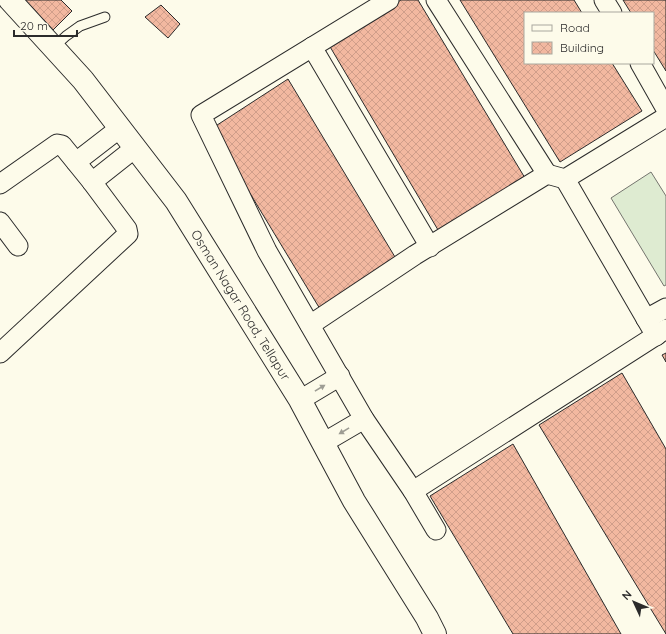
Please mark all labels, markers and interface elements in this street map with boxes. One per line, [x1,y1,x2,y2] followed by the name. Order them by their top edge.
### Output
[14,12,77,38] scale bar
[524,12,654,64] legend
[20,18,48,33] text: 20 m
[560,20,590,35] text: Road
[560,40,604,55] text: Building
[188,227,294,383] street label: Osman Nagar Road, Tellapur
[314,385,326,392] one-way arrow
[339,427,349,435] one-way arrow
[614,582,654,622] north arrow
[619,587,635,603] text: N

